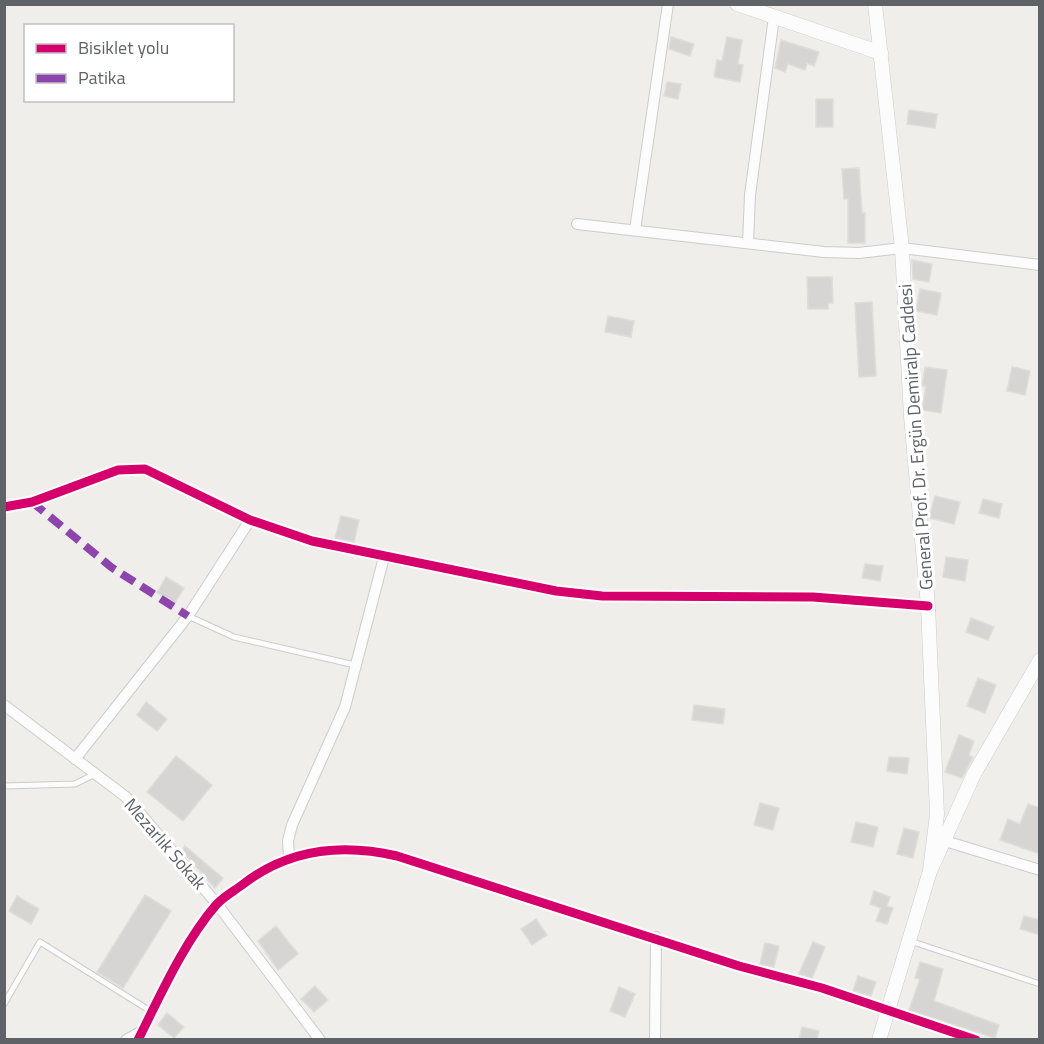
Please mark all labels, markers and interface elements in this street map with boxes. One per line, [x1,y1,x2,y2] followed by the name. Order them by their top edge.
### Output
[24,24,234,102] legend
[78,34,169,61] text: Bisiklet yolu
[78,64,125,91] text: Patika
[891,283,940,591] street label: General Prof. Dr. Ergün Demiralp Caddesi
[118,792,213,896] street label: Mezarlık Sokak

